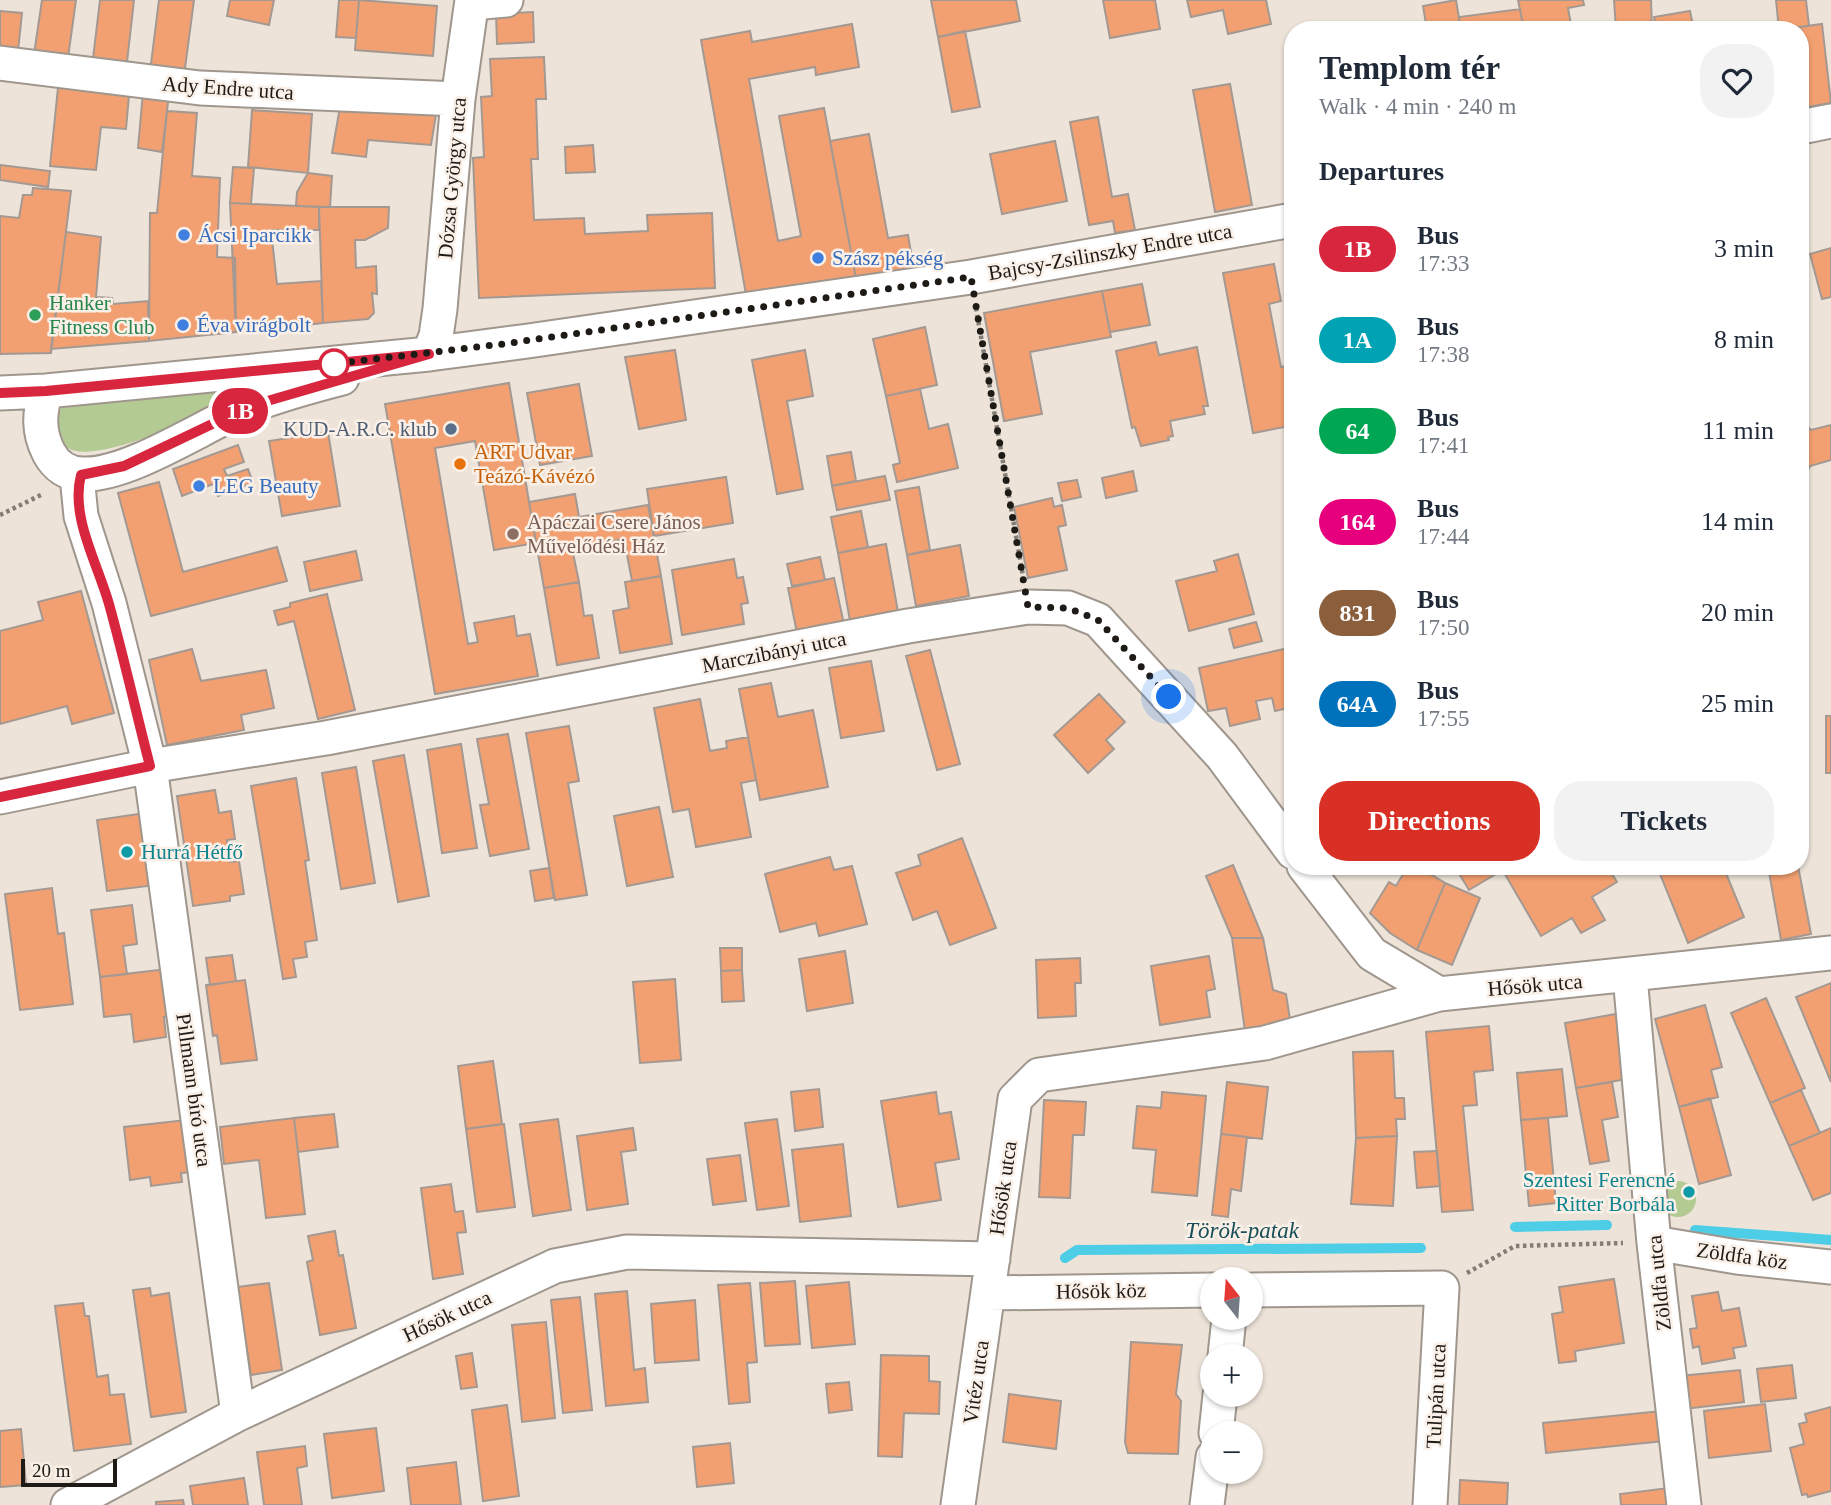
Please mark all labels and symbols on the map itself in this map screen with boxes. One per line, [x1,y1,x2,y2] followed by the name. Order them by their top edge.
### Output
[161,71,295,105] street label: Ady Endre utca
[433,96,471,260] street label: Dózsa György utca
[986,219,1235,285] street label: Bajcsy-Zsilinszky Endre utca
[198,223,312,247] place label: Ácsi Iparcikk
[176,227,192,243] marker: Ácsi Iparcikk
[832,246,944,270] place label: Szász pékség
[810,250,826,266] marker: Szász pékség
[49,291,155,339] place label: Hanker Fitness Club
[27,307,43,323] marker: Hanker Fitness Club
[197,313,311,337] place label: Éva virágbolt
[175,317,191,333] marker: Éva virágbolt
[319,349,349,379] unlabelled marker
[208,388,272,434] line badge: 1B
[283,417,437,441] place label: KUD-A.R.C. klub
[443,421,459,437] marker: KUD-A.R.C. klub
[474,440,595,488] place label: ART Udvar Teázó-Kávézó
[452,456,468,472] marker: ART Udvar Teázó-Kávézó
[213,474,319,498] place label: LEG Beauty
[191,478,207,494] marker: LEG Beauty
[527,510,701,558] place label: Apáczai Csere János Művelődési Ház
[505,526,521,542] marker: Apáczai Csere János Művelődési Ház
[700,626,849,678] street label: Marczibányi utca
[1151,679,1186,714] your location
[141,840,243,864] place label: Hurrá Hétfő
[119,844,135,860] marker: Hurrá Hétfő
[1487,969,1584,1001] street label: Hősök utca
[171,1012,217,1169] street label: Pillmann bíró utca
[985,1139,1022,1237] street label: Hősök utca
[1523,1168,1676,1216] place label: Szentesi Ferencné Ritter Borbála
[1681,1184,1697,1200] marker: Szentesi Ferencné Ritter Borbála
[1185,1218,1300,1243] water label: Török-patak
[1642,1233,1676,1332] street label: Zöldfa utca
[1695,1238,1789,1274] street label: Zöldfa köz
[1200,1267,1264,1330] north arrow
[1056,1278,1146,1304] street label: Hősök köz
[399,1285,496,1347] street label: Hősök utca
[958,1338,994,1425] street label: Vitéz utca
[1421,1342,1451,1449] street label: Tulipán utca
[21,1456,117,1488] scale bar

